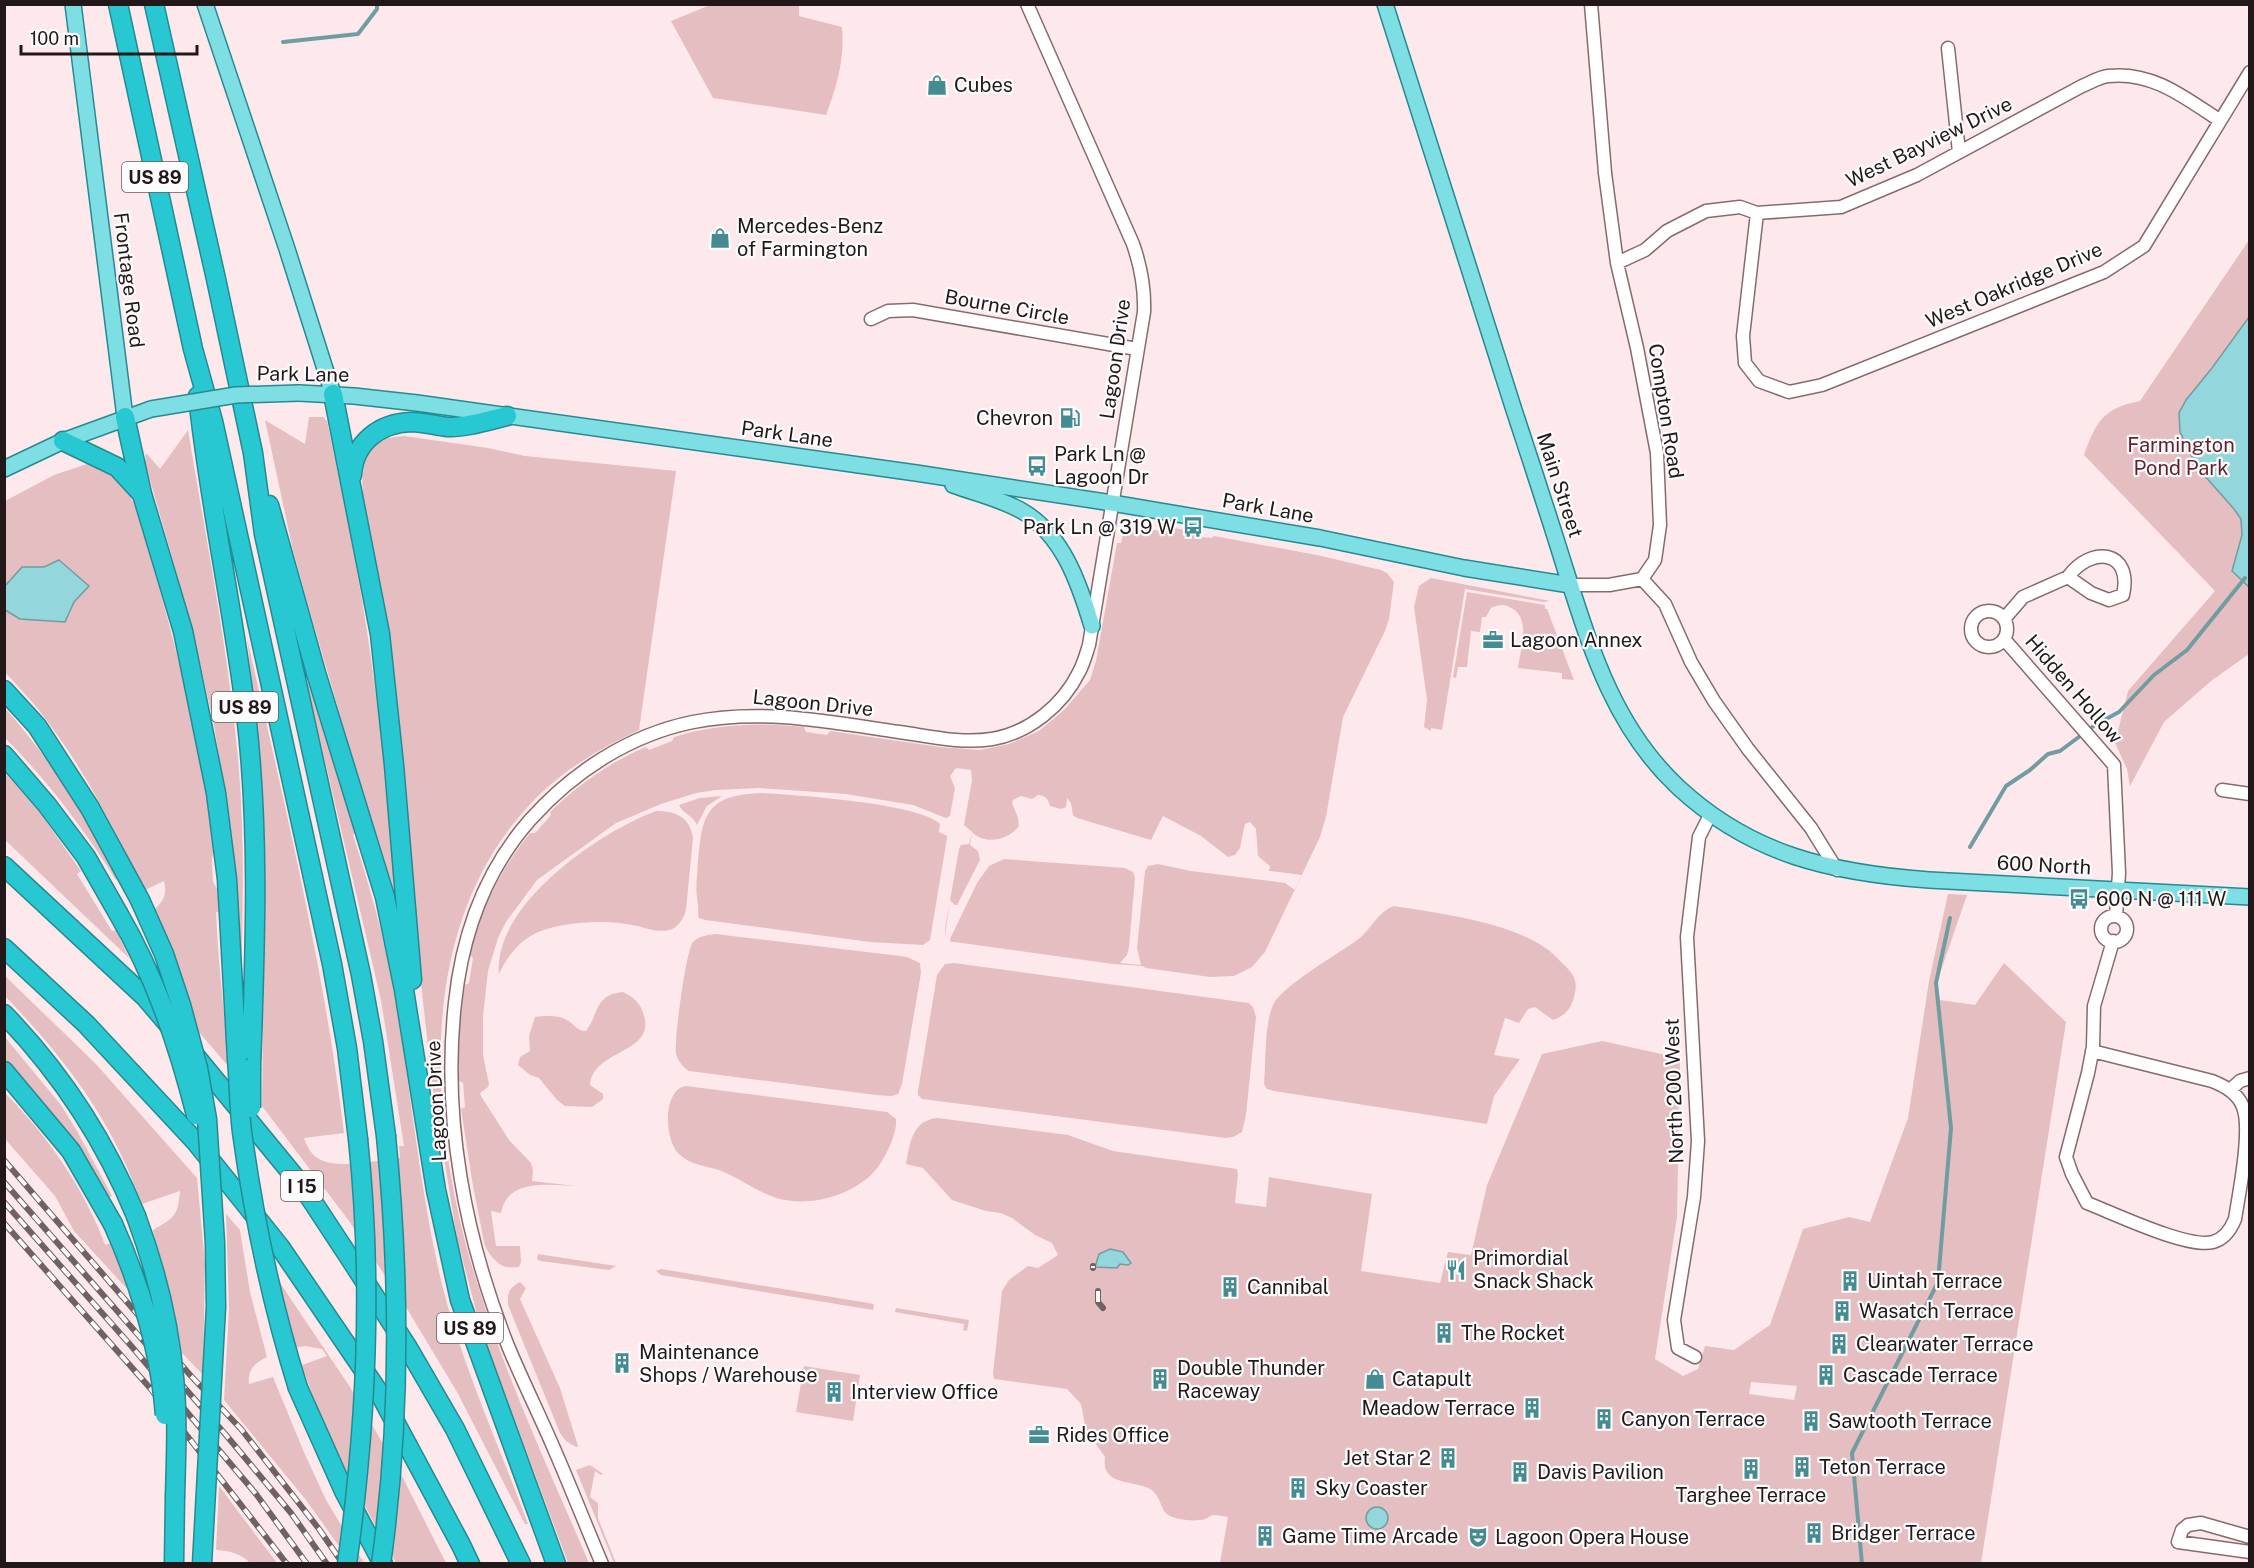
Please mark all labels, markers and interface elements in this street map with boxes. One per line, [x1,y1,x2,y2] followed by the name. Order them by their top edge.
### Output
[21,18,196,56] scale bar
[30,28,79,49] text: 100 m
[925,73,949,97] shop icon: Cubes
[954,73,1013,97] place label: Cubes
[1842,91,2016,193] street label: West Bayview Drive
[122,162,188,192] road number: US 89
[109,211,149,349] street label: Frontage Road
[737,214,883,261] place label: Mercedes-Benz of Farmington
[708,226,732,250] shop icon: Mercedes-Benz of Farmington
[1922,237,2106,333] street label: West Oakridge Drive
[943,284,1071,330] street label: Bourne Circle
[1095,297,1135,421] street label: Lagoon Drive
[1643,342,1689,480] street label: Compton Road
[256,361,350,387] street label: Park Lane
[976,406,1053,430] place label: Chevron
[1058,406,1082,430] fuel station icon: Chevron
[739,416,835,452] street label: Park Lane
[1532,430,1588,540] street label: Main Street
[2127,433,2235,480] park label: Farmington Pond Park
[1054,442,1149,489] place label: Park Ln @ Lagoon Dr
[1025,454,1049,478] bus stop icon: Park Ln @ Lagoon Dr
[1220,488,1316,528] street label: Park Lane
[1023,515,1176,539] place label: Park Ln @ 319 W
[1181,515,1205,539] bus stop icon: Park Ln @ 319 W
[1481,628,1505,652] office icon: Lagoon Annex
[1510,628,1643,652] place label: Lagoon Annex
[2020,630,2128,749] street label: Hidden Hollow
[751,685,875,721] street label: Lagoon Drive
[212,692,278,722] road number: US 89
[1996,851,2092,879] street label: 600 North
[2067,887,2091,911] bus stop icon: 600 N @ 111 W
[2096,887,2226,911] place label: 600 N @ 111 W
[1659,1018,1689,1164] street label: North 200 West
[421,1040,451,1162] street label: Lagoon Drive
[281,1171,323,1201] road number: I 15
[1473,1246,1594,1293] place label: Primordial Snack Shack
[1444,1258,1468,1282] restaurant icon: Primordial Snack Shack
[1838,1269,1862,1293] building icon: Uintah Terrace
[1867,1269,2003,1293] place label: Uintah Terrace
[1218,1275,1242,1299] building icon: Cannibal
[1247,1275,1329,1299] place label: Cannibal
[1830,1299,1854,1323] building icon: Wasatch Terrace
[1859,1299,2014,1323] place label: Wasatch Terrace
[437,1313,503,1343] road number: US 89
[1432,1321,1456,1345] building icon: The Rocket
[1461,1321,1565,1345] place label: The Rocket
[1827,1332,1851,1356] building icon: Clearwater Terrace
[1856,1332,2033,1356] place label: Clearwater Terrace
[639,1340,818,1387] place label: Maintenance Shops / Warehouse
[610,1351,634,1375] building icon: Maintenance Shops / Warehouse
[1177,1356,1325,1403] place label: Double Thunder Raceway
[1814,1363,1838,1387] building icon: Cascade Terrace
[1843,1363,1998,1387] place label: Cascade Terrace
[1148,1367,1172,1391] building icon: Double Thunder Raceway
[1363,1367,1387,1391] shop icon: Catapult
[1392,1367,1472,1391] place label: Catapult
[822,1380,846,1404] building icon: Interview Office
[851,1380,998,1404] place label: Interview Office
[1361,1396,1515,1420] place label: Meadow Terrace
[1520,1396,1544,1420] building icon: Meadow Terrace
[1592,1407,1616,1431] building icon: Canyon Terrace
[1621,1407,1765,1431] place label: Canyon Terrace
[1799,1409,1823,1433] building icon: Sawtooth Terrace
[1828,1409,1992,1433] place label: Sawtooth Terrace
[1027,1423,1051,1447] office icon: Rides Office
[1056,1423,1169,1447] place label: Rides Office
[1343,1446,1431,1470] place label: Jet Star 2
[1436,1446,1460,1470] building icon: Jet Star 2
[1790,1455,1814,1479] building icon: Teton Terrace
[1819,1455,1946,1479] place label: Teton Terrace
[1739,1457,1763,1481] building icon: Targhee Terrace
[1508,1460,1532,1484] building icon: Davis Pavilion
[1537,1460,1664,1484] place label: Davis Pavilion
[1286,1476,1310,1500] building icon: Sky Coaster
[1315,1476,1428,1500] place label: Sky Coaster
[1676,1483,1826,1507] place label: Targhee Terrace
[1802,1521,1826,1545] building icon: Bridger Terrace
[1831,1521,1976,1545] place label: Bridger Terrace
[1253,1524,1277,1548] building icon: Game Time Arcade
[1282,1524,1458,1548] place label: Game Time Arcade
[1466,1525,1490,1549] theatre icon: Lagoon Opera House
[1495,1525,1689,1549] place label: Lagoon Opera House

